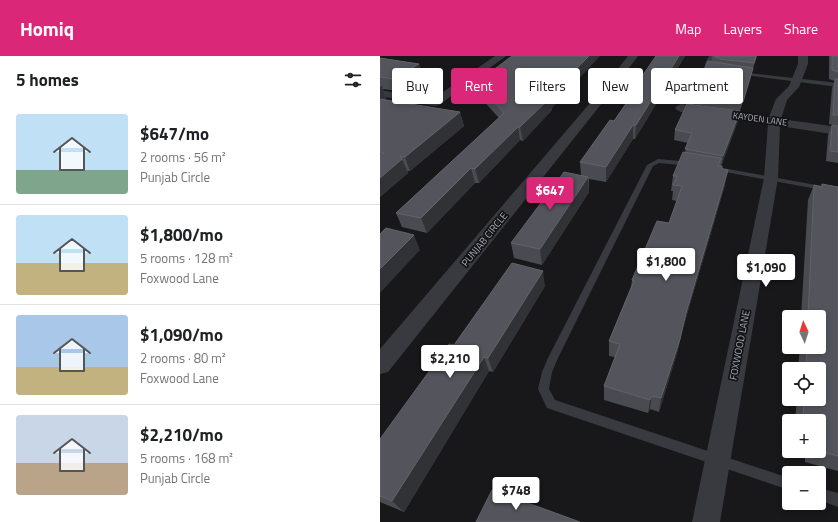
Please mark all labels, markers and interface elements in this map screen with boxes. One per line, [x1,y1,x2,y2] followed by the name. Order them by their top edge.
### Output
[20,14,74,43] text: Homiq
[675,18,701,39] text: Map
[723,18,762,39] text: Layers
[784,18,818,39] text: Share
[16,67,79,93] text: 5 homes
[392,68,443,104] chip: Buy
[451,68,507,104] chip: Rent
[515,68,580,104] chip: Filters
[588,68,643,104] chip: New
[651,68,743,104] chip: Apartment
[342,69,364,91] icon: filters
[732,108,788,129] street label: KAYDEN LANE
[140,121,209,147] text: $647/mo
[48,130,96,178] icon: home
[140,147,226,167] text: 2 rooms · 56 m²
[140,167,210,187] text: Punjab Circle
[526,177,574,211] pin: $647
[535,180,565,200] text: $647
[458,209,511,270] street label: PUNJAB CIRCLE
[140,222,223,248] text: $1,800/mo
[48,231,96,279] icon: home
[140,248,233,268] text: 5 rooms · 128 m²
[633,248,699,282] pin: $1,800
[646,251,686,271] text: $1,800
[733,254,799,288] pin: $1,090
[746,257,786,277] text: $1,090
[140,268,219,288] text: Foxwood Lane
[725,308,754,381] street label: FOXWOOD LANE
[782,310,826,354] north arrow
[782,310,826,510] map controls
[140,322,223,348] text: $1,090/mo
[48,331,96,379] icon: home
[417,345,483,379] pin: $2,210
[140,348,226,368] text: 2 rooms · 80 m²
[430,348,470,368] text: $2,210
[782,362,826,406] button: locate
[140,368,219,388] text: Foxwood Lane
[782,414,826,458] button: +
[140,422,223,448] text: $2,210/mo
[48,431,96,479] icon: home
[140,448,233,468] text: 5 rooms · 168 m²
[782,466,826,510] button: −
[140,468,210,488] text: Punjab Circle
[492,477,540,511] pin: $748
[501,480,531,500] text: $748

